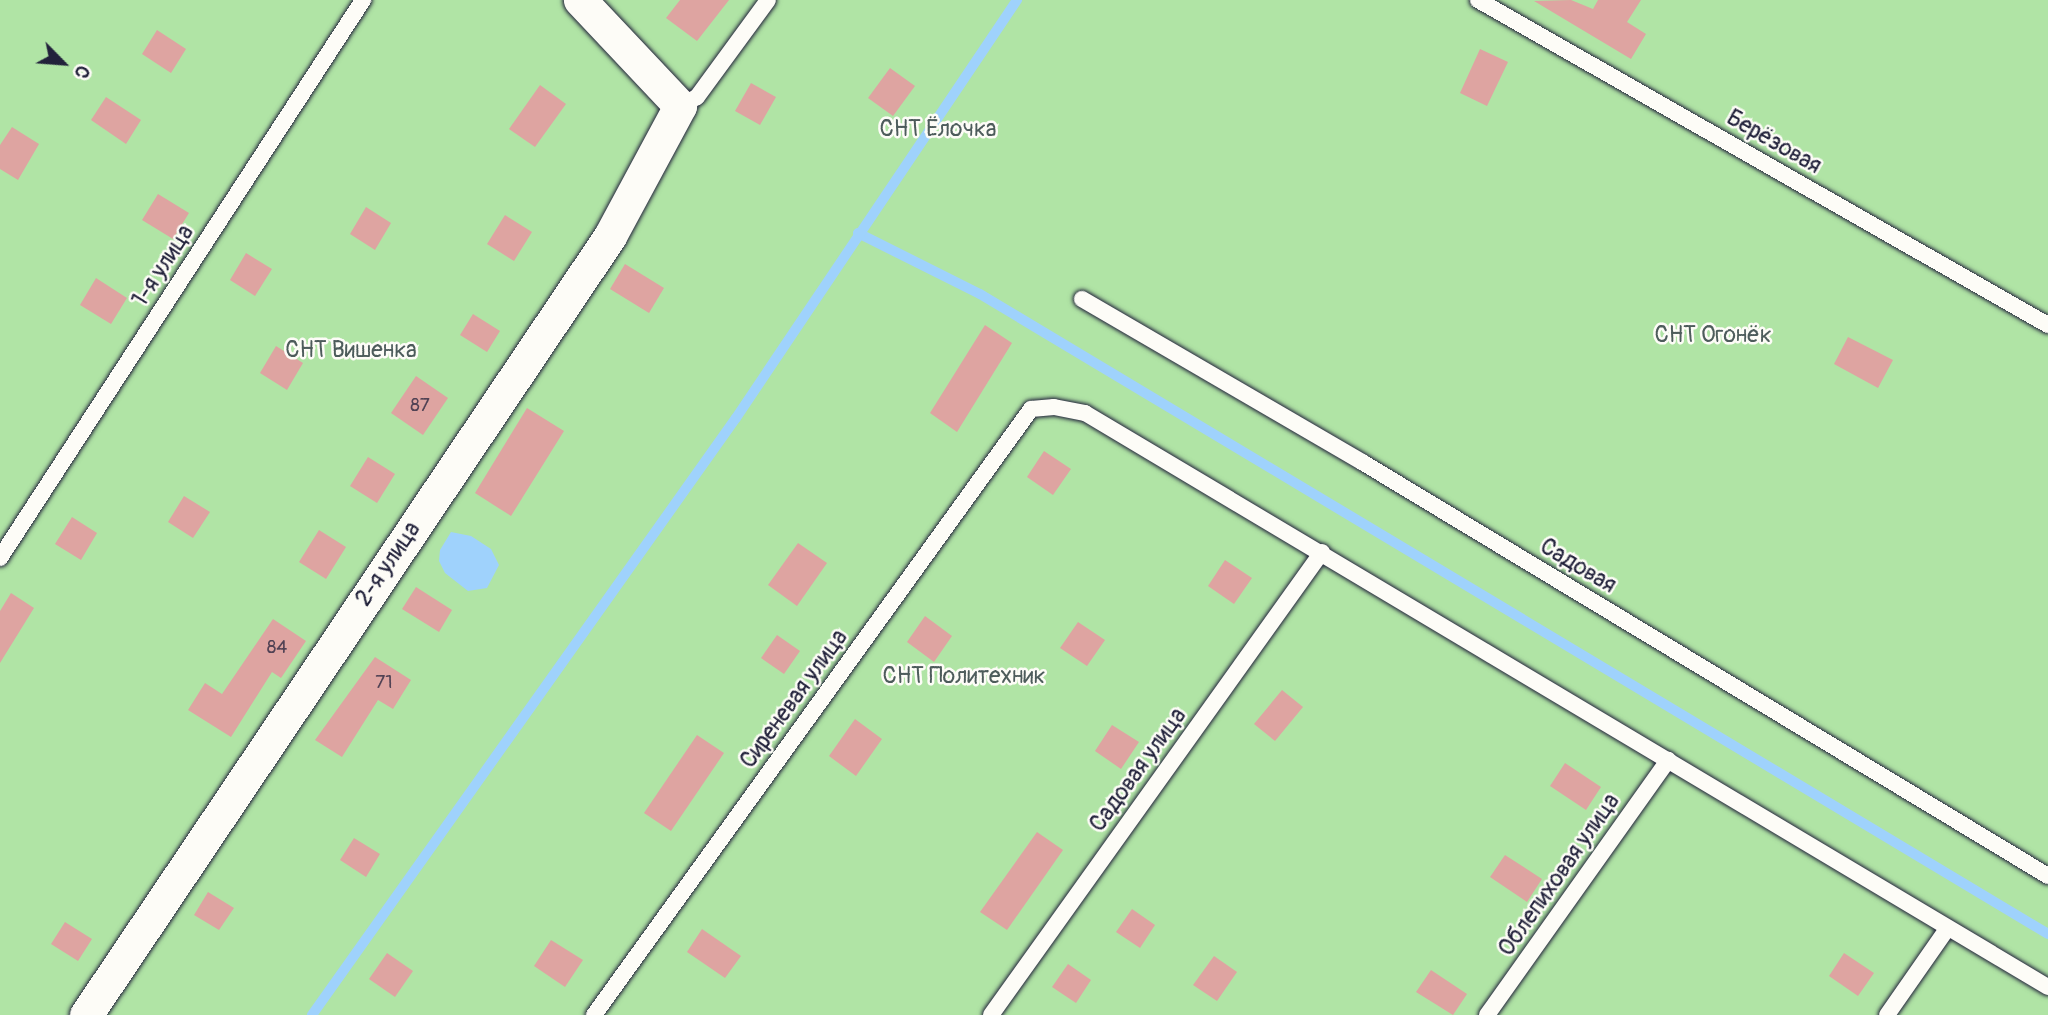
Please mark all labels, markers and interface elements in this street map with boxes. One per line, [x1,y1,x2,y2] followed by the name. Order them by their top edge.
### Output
[28,28,98,98] north arrow
[69,61,95,82] text: С
[1722,104,1826,180] street label: Берёзовая
[879,115,997,143] park label: СНТ Ёлочка
[126,220,200,312] street label: 1-я улица
[1654,321,1772,349] park label: СНТ Огонёк
[285,336,417,364] park label: СНТ Вишенка
[410,395,430,417] house number: 87
[350,517,426,611] street label: 2-я улица
[1535,533,1621,599] street label: Садовая
[734,624,854,774] street label: Сиреневая улица
[267,637,287,659] house number: 84
[883,662,1045,690] park label: СНТ Политехник
[375,672,393,694] house number: 71
[1084,703,1192,837] street label: Садовая улица
[1493,788,1625,962] street label: Облепиховая улица

